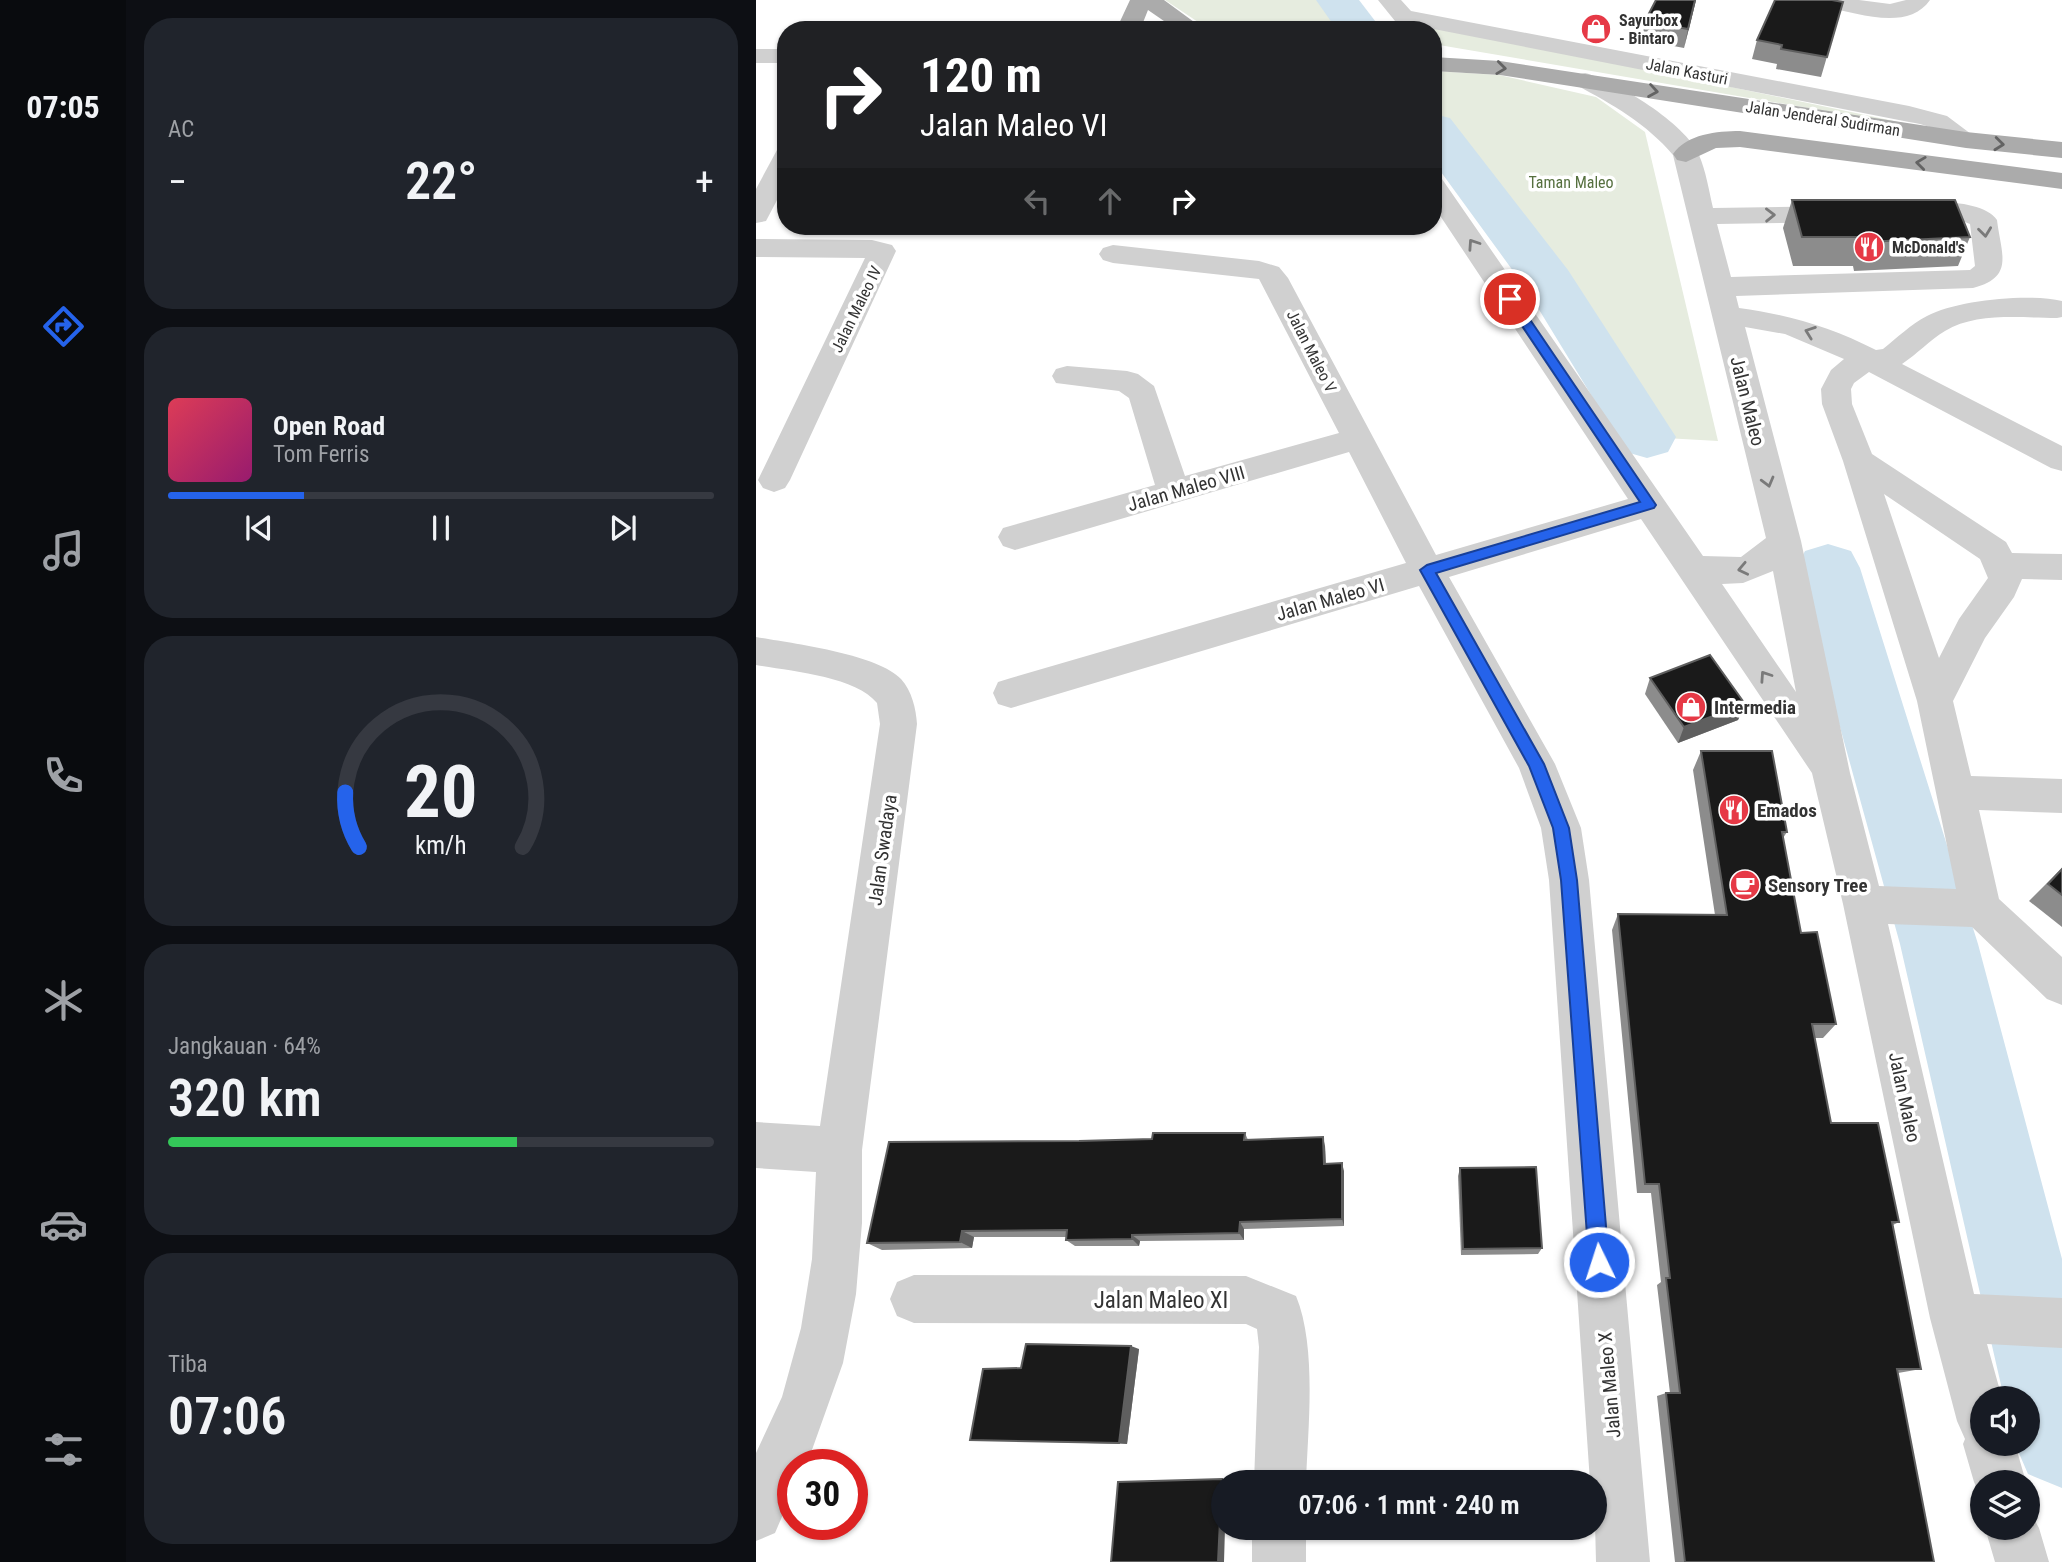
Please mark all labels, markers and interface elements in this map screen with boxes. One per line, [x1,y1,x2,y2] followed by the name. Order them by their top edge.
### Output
[1619,11,1679,48] place label: Sayurbox - Bintaro
[1579,12,1613,46] shop icon: Sayurbox - Bintaro
[920,47,1042,104] text: 120 m
[805,49,896,140] icon: right
[1644,54,1729,89] street label: Jalan Kasturi
[1495,61,1507,76] one-way arrow
[1647,83,1659,98] one-way arrow
[26,88,100,126] text: 07:05
[1744,97,1902,140] street label: Jalan Jenderal Sudirman
[920,106,1108,144] text: Jalan Maleo VI
[168,116,194,143] text: AC
[1993,136,2005,151] one-way arrow
[405,151,477,212] text: 22°
[1916,155,1927,170] one-way arrow
[168,160,187,204] text: −
[695,160,714,204] text: +
[1528,173,1614,192] park label: Taman Maleo
[1018,182,1056,220] icon: left
[1091,182,1129,220] icon: ahead
[1164,182,1202,220] icon: right
[1765,207,1776,223] one-way arrow
[1977,226,1992,238] one-way arrow
[1852,230,1886,264] restaurant icon: McDonald's
[1468,238,1481,251] one-way arrow
[1892,238,1965,257] place label: McDonald's
[827,263,886,356] street label: Jalan Maleo IV
[1480,269,1540,329] pin
[1491,280,1529,318] icon: arrive
[39,302,88,351] icon: directions
[1283,307,1340,396] street label: Jalan Maleo V
[1805,326,1817,340] one-way arrow
[1725,354,1770,448] street label: Jalan Maleo
[273,411,385,441] text: Open Road
[273,441,369,468] text: Tom Ferris
[1125,461,1247,516] street label: Jalan Maleo VIII
[1760,475,1775,487] one-way arrow
[240,509,278,547] icon: previous
[422,509,460,547] icon: pause
[604,509,642,547] icon: next
[39,526,88,575] icon: music
[1737,561,1749,576] one-way arrow
[1273,573,1387,626] street label: Jalan Maleo VI
[1761,671,1773,684] one-way arrow
[1674,690,1708,724] shop icon: Intermedia
[1714,696,1796,719] place label: Intermedia
[404,749,478,835] text: 20
[39,751,88,800] icon: phone
[863,793,902,907] street label: Jalan Swadaya
[1717,793,1751,827] restaurant icon: Emados
[1757,799,1817,822] place label: Emados
[415,831,467,860] text: km/h
[1728,868,1762,902] cafe icon: Sensory Tree
[1768,874,1868,897] place label: Sensory Tree
[39,976,88,1025] icon: climate
[168,1033,321,1060] text: Jangkauan · 64%
[1884,1050,1925,1144] street label: Jalan Maleo
[168,1068,322,1129] text: 320 km
[39,1200,88,1249] icon: car
[1562,1225,1636,1299] position arrow
[1094,1287,1228,1314] street label: Jalan Maleo XI
[1593,1331,1626,1439] street label: Jalan Maleo X
[168,1351,208,1378] text: Tiba
[168,1386,286,1447] text: 07:06
[1970,1386,2040,1540] map controls
[1970,1386,2040,1456] button: sound
[39,1425,88,1474] icon: filters
[777,1449,868,1540] speed limit sign: 30
[1970,1470,2040,1540] button: layers
[1298,1490,1520,1520] text: 07:06 · 1 mnt · 240 m

